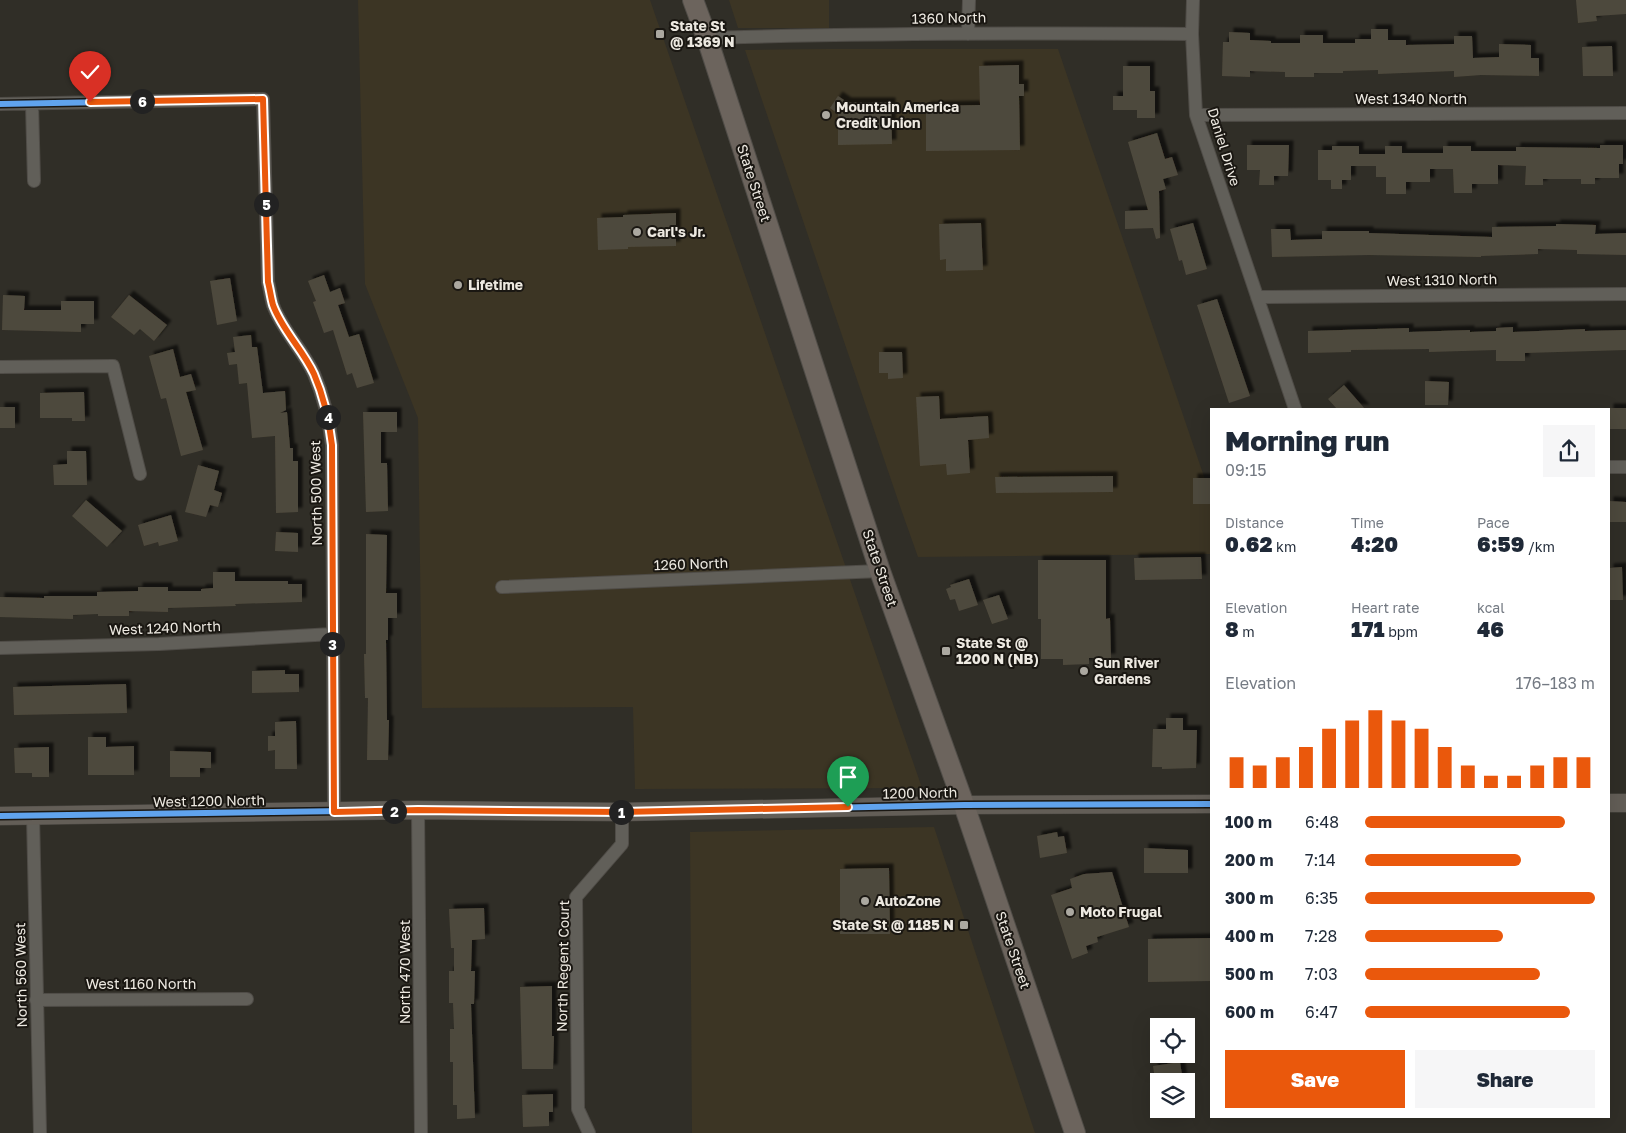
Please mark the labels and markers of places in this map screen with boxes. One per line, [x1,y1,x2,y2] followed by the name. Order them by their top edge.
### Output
[670,17,735,50] place label: State St @ 1369 N
[654,28,666,40] marker: State St @ 1369 N
[69,51,111,102] pin
[130,88,154,114] pin: 6
[836,98,959,131] place label: Mountain America Credit Union
[820,109,832,121] marker: Mountain America Credit Union
[254,192,278,216] pin: 5
[647,223,706,240] place label: Carl's Jr.
[631,226,643,238] marker: Carl's Jr.
[468,276,523,293] place label: Lifetime
[452,279,464,291] marker: Lifetime
[316,404,340,430] pin: 4
[320,632,344,656] pin: 3
[956,634,1039,667] place label: State St @ 1200 N (NB)
[940,645,952,657] marker: State St @ 1200 N (NB)
[1094,654,1160,687] place label: Sun River Gardens
[1078,665,1090,677] marker: Sun River Gardens
[827,756,869,807] pin
[382,798,406,824] pin: 2
[608,800,634,824] pin: 1
[875,892,941,909] place label: AutoZone
[859,895,871,907] marker: AutoZone
[1080,903,1162,920] place label: Moto Frugal
[1064,906,1076,918] marker: Moto Frugal
[832,916,954,933] place label: State St @ 1185 N
[958,919,970,931] marker: State St @ 1185 N

